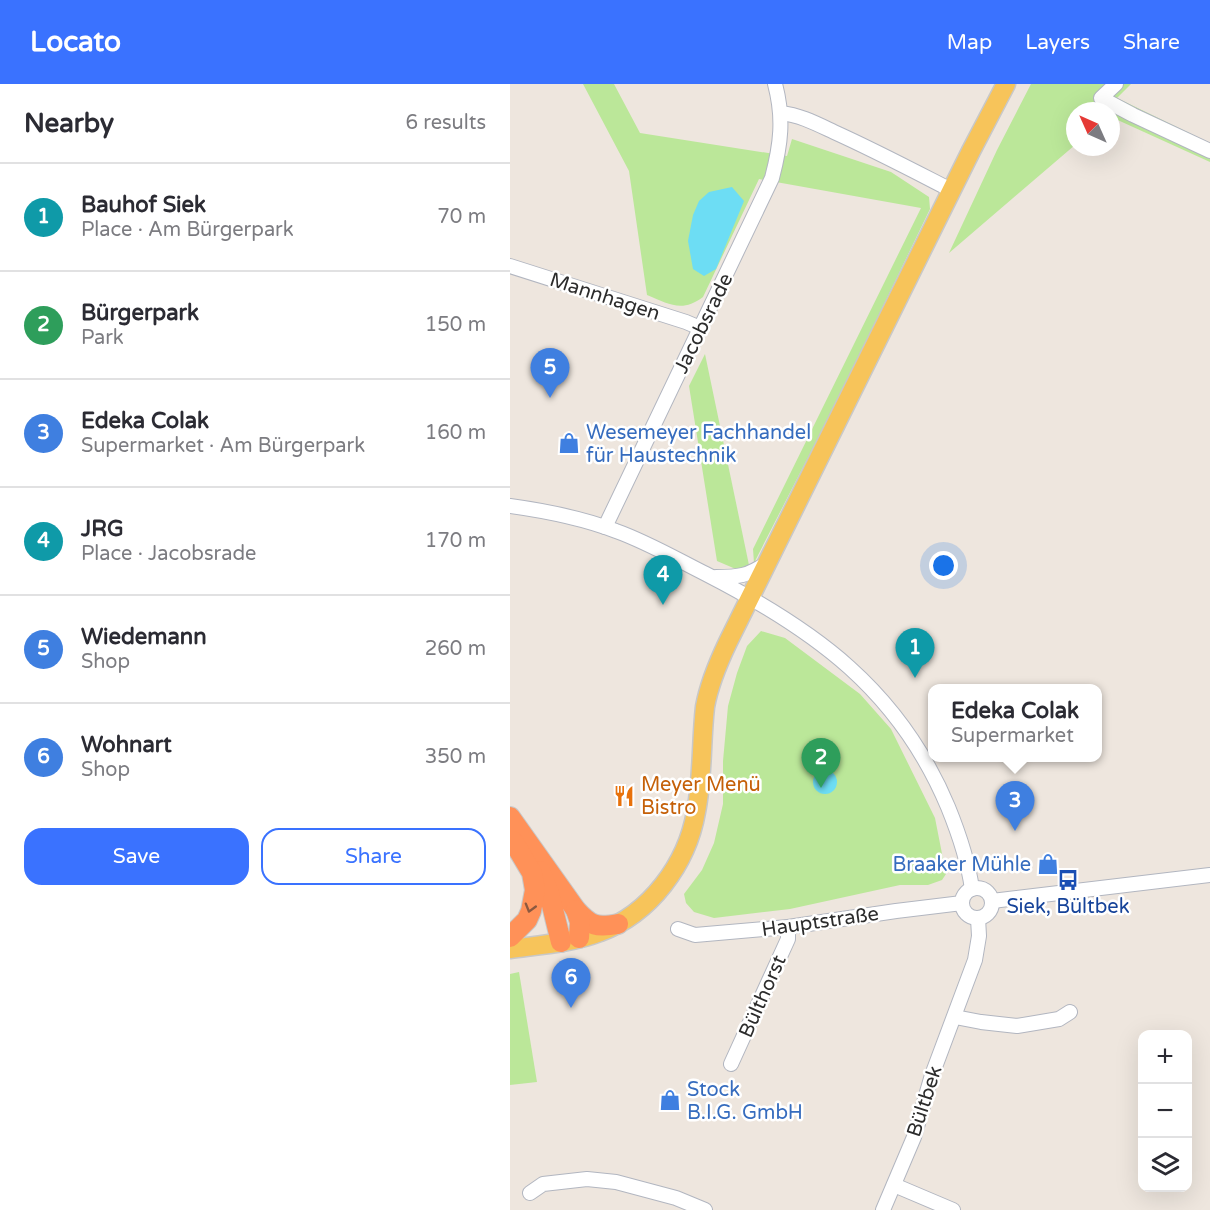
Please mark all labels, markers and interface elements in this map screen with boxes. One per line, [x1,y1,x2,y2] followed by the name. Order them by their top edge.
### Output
[30,25,121,59] text: Locato
[947,30,992,55] text: Map
[1025,30,1090,55] text: Layers
[1123,30,1180,55] text: Share
[1066,102,1120,156] north arrow
[24,108,114,139] text: Nearby
[406,111,486,135] text: 6 results
[81,192,206,218] text: Bauhof Siek
[37,205,50,229] text: 1
[437,205,486,229] text: 70 m
[81,218,294,242] text: Place · Am Bürgerpark
[547,268,663,326] street label: Mannhagen
[669,269,738,377] street label: Jacobsrade
[81,300,199,326] text: Bürgerpark
[37,313,50,337] text: 2
[425,313,486,337] text: 150 m
[81,326,124,350] text: Park
[530,348,570,398] pin: 5
[81,408,209,434] text: Edeka Colak
[37,421,50,445] text: 3
[425,421,486,445] text: 160 m
[586,421,811,468] place label: Wesemeyer Fachhandel für Haustechnik
[557,431,581,455] shop icon: Wesemeyer Fachhandel für Haustechnik
[81,434,365,458] text: Supermarket · Am Bürgerpark
[81,516,124,542] text: JRG
[37,529,50,553] text: 4
[425,529,486,553] text: 170 m
[81,542,256,566] text: Place · Jacobsrade
[929,551,958,580] your location
[644,556,682,605] pin: 4
[81,624,207,650] text: Wiedemann
[896,628,934,678] pin: 1
[37,637,50,661] text: 5
[425,637,486,661] text: 260 m
[81,650,130,674] text: Shop
[928,684,1102,762] popup
[951,698,1079,724] text: Edeka Colak
[951,724,1074,748] text: Supermarket
[81,732,172,758] text: Wohnart
[802,738,840,788] pin: 2
[37,745,50,769] text: 6
[425,745,486,769] text: 350 m
[81,758,130,782] text: Shop
[641,773,761,820] place label: Meyer Menü Bistro
[996,782,1034,831] pin: 3
[612,784,636,808] restaurant icon: Meyer Menü Bistro
[24,828,249,885] button: Save
[261,828,486,885] button: Share
[1036,852,1060,876] shop icon: Braaker Mühle
[893,853,1031,877] place label: Braaker Mühle
[1056,868,1080,892] bus stop icon: Siek, Bültbek
[1006,895,1130,919] place label: Siek, Bültbek
[760,902,880,942] street label: Hauptstraße
[525,903,538,913] one-way arrow
[734,951,792,1041] street label: Bülthorst
[552,958,590,1008] pin: 6
[1138,1030,1192,1192] map controls
[1138,1030,1192,1084] button: +
[902,1063,948,1140] street label: Bültbek
[687,1078,803,1125] place label: Stock B.I.G. GmbH
[1138,1084,1192,1138] button: −
[658,1088,682,1112] shop icon: Stock B.I.G. GmbH
[1138,1138,1192,1192] button: layers

